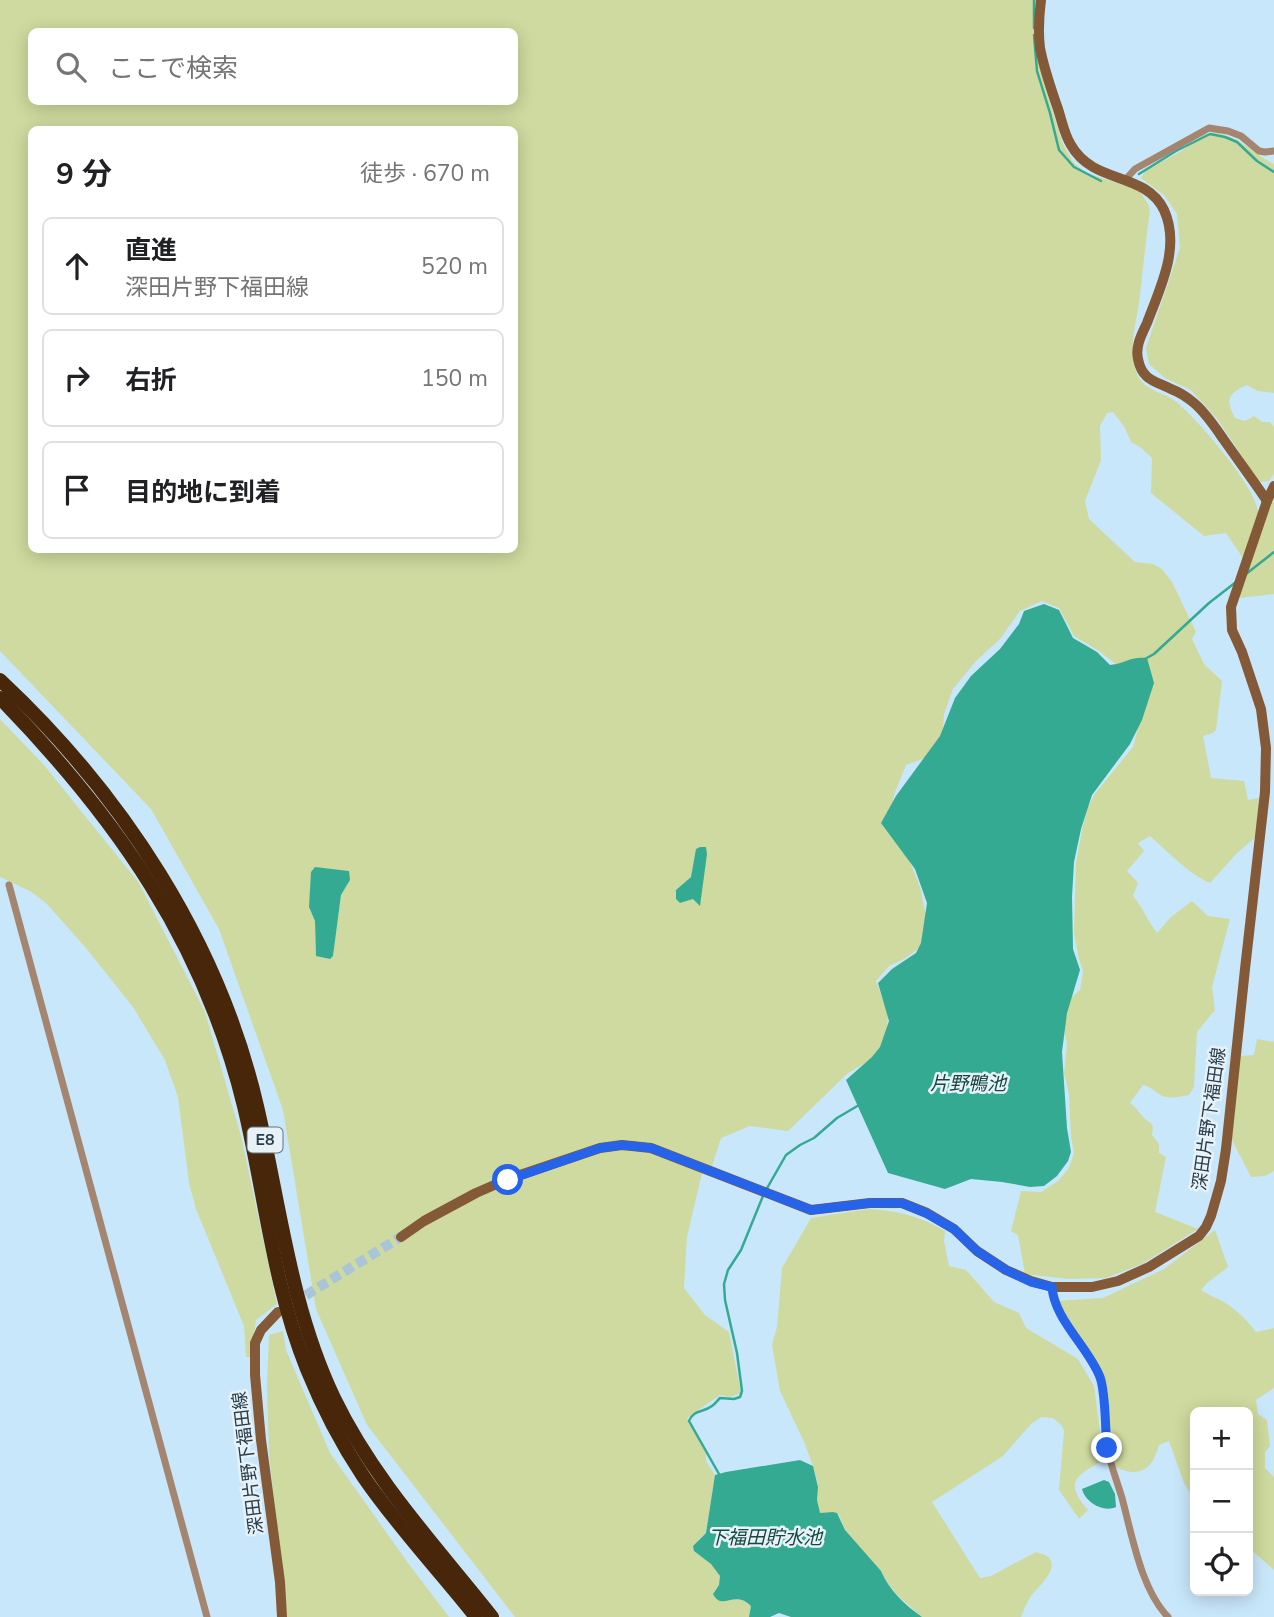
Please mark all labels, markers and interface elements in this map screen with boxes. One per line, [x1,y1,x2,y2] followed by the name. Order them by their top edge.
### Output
[28,28,518,105] search box
[52,48,90,86] icon: search
[108,51,238,86] text: ここで検索
[56,154,112,195] text: 9 分
[360,158,490,189] text: 徒歩 · 670 m
[125,233,177,268] text: 直進
[58,247,96,285] icon: ahead
[421,251,488,282] text: 520 m
[125,272,309,303] text: 深田片野下福田線
[58,359,96,397] icon: right
[125,363,177,398] text: 右折
[421,363,488,394] text: 150 m
[58,471,96,509] icon: arrive
[125,475,281,510] text: 目的地に到着
[1187,1046,1231,1192] street label: 深田片野下福田線
[930,1071,1008,1097] water label: 片野鴨池
[247,1128,282,1152] road number: E8
[492,1164,523,1195] route start
[227,1390,269,1536] street label: 深田片野下福田線
[1190,1407,1253,1596] map controls
[1190,1407,1253,1470] button: +
[1091,1432,1122,1463] route end
[1190,1470,1253,1533] button: −
[708,1525,824,1551] water label: 下福田貯水池
[1190,1533,1253,1596] button: locate

